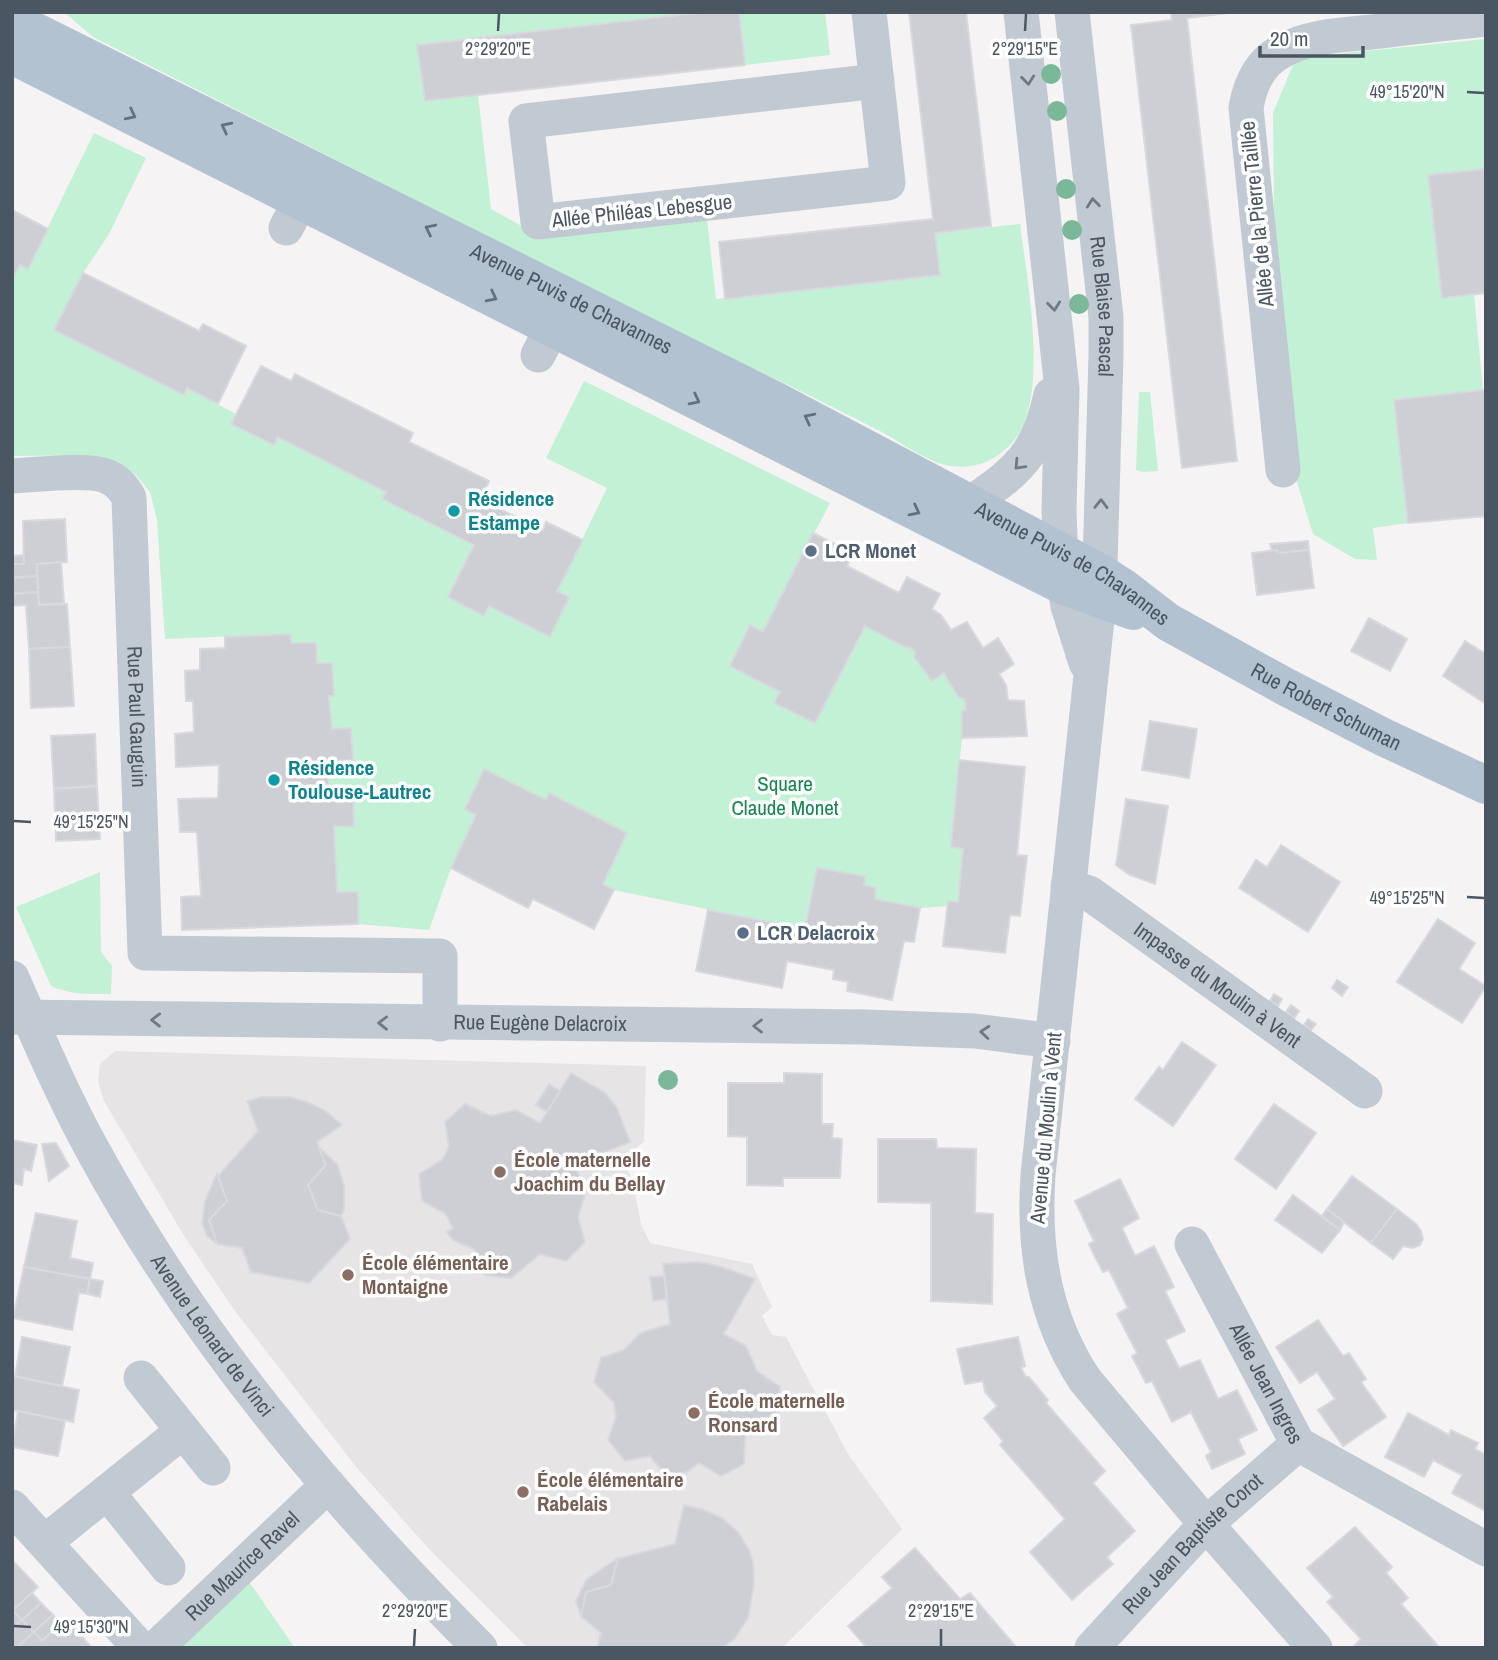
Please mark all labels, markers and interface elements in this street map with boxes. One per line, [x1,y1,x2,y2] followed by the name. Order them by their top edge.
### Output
[1260,14,1363,58] scale bar
[1270,24,1308,53] text: 20 m
[465,36,531,61] text: 2°29'20"E
[992,36,1058,61] text: 2°29'15"E
[1021,74,1036,86] one-way arrow
[1369,79,1445,104] text: 49°15'20"N
[124,107,136,121] one-way arrow
[1232,120,1281,309] street label: Allée de la Pierre Taillée
[221,122,233,136] one-way arrow
[549,187,733,234] street label: Allée Philéas Lebesgue
[1086,198,1101,209] one-way arrow
[425,223,437,237] one-way arrow
[1083,235,1121,377] street label: Rue Blaise Pascal
[465,236,677,361] street label: Avenue Puvis de Chavannes
[485,289,497,303] one-way arrow
[1046,300,1061,312] one-way arrow
[688,392,700,406] one-way arrow
[804,413,816,427] one-way arrow
[1015,457,1028,470] one-way arrow
[468,484,554,537] place label: Résidence Estampe
[969,494,1176,632] street label: Avenue Puvis de Chavannes
[1093,498,1108,509] one-way arrow
[446,503,462,519] marker: Résidence Estampe
[908,503,920,517] one-way arrow
[825,536,916,565] place label: LCR Monet
[803,543,819,559] marker: LCR Monet
[120,645,154,788] street label: Rue Paul Gauguin
[1246,656,1406,758] street label: Rue Robert Schuman
[288,753,431,806] place label: Résidence Toulouse-Lautrec
[731,769,839,822] park label: Square Claude Monet
[266,772,282,788] marker: Résidence Toulouse-Lautrec
[53,809,129,834] text: 49°15'25"N
[1369,885,1445,910] text: 49°15'25"N
[1128,915,1307,1055] street label: Impasse du Moulin à Vent
[757,918,875,947] place label: LCR Delacroix
[735,925,751,941] marker: LCR Delacroix
[453,1007,627,1038] street label: Rue Eugène Delacroix
[150,1012,160,1028] one-way arrow
[377,1015,388,1031] one-way arrow
[752,1018,762,1034] one-way arrow
[979,1025,990,1040] one-way arrow
[1023,1031,1068,1226] street label: Avenue du Moulin à Vent
[514,1145,666,1198] place label: École maternelle Joachim du Bellay
[492,1164,508,1180] marker: École maternelle Joachim du Bellay
[144,1248,281,1423] street label: Avenue Léonard de Vinci
[362,1248,508,1301] place label: École élémentaire Montaigne
[340,1267,356,1283] marker: École élémentaire Montaigne
[1222,1317,1310,1449] street label: Allée Jean Ingres
[708,1386,845,1439] place label: École maternelle Ronsard
[686,1405,702,1421] marker: École maternelle Ronsard
[537,1465,683,1518] place label: École élémentaire Rabelais
[1115,1466,1269,1620] street label: Rue Jean Baptiste Corot
[515,1484,531,1500] marker: École élémentaire Rabelais
[179,1505,306,1627] street label: Rue Maurice Ravel
[382,1598,448,1623] text: 2°29'20"E
[908,1598,974,1623] text: 2°29'15"E
[53,1614,129,1639] text: 49°15'30"N

